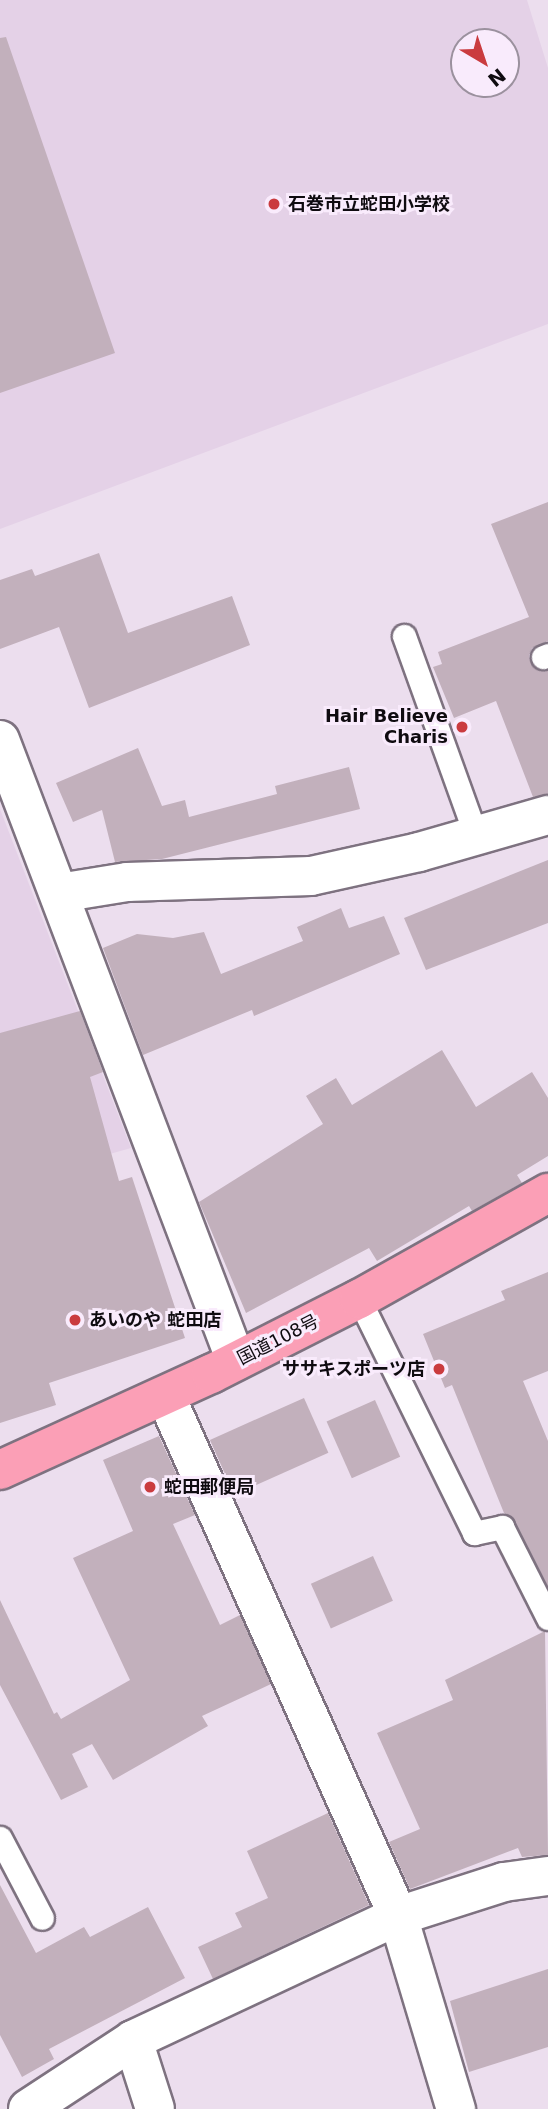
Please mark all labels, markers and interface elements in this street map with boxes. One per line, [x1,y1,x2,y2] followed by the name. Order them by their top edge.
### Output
[450,28,520,98] north arrow
[484,64,510,91] text: N
[288,193,450,215] place label: 石巻市立蛇田小学校
[266,196,282,212] marker: 石巻市立蛇田小学校
[325,706,448,748] place label: Hair Believe Charis
[454,719,470,735] marker: Hair Believe Charis
[89,1309,221,1331] place label: あいのや 蛇田店
[234,1310,322,1370] street label: 国道108号
[67,1312,83,1328] marker: あいのや 蛇田店
[281,1358,425,1380] place label: ササキスポーツ店
[431,1361,447,1377] marker: ササキスポーツ店
[164,1476,254,1498] place label: 蛇田郵便局
[142,1479,158,1495] marker: 蛇田郵便局

